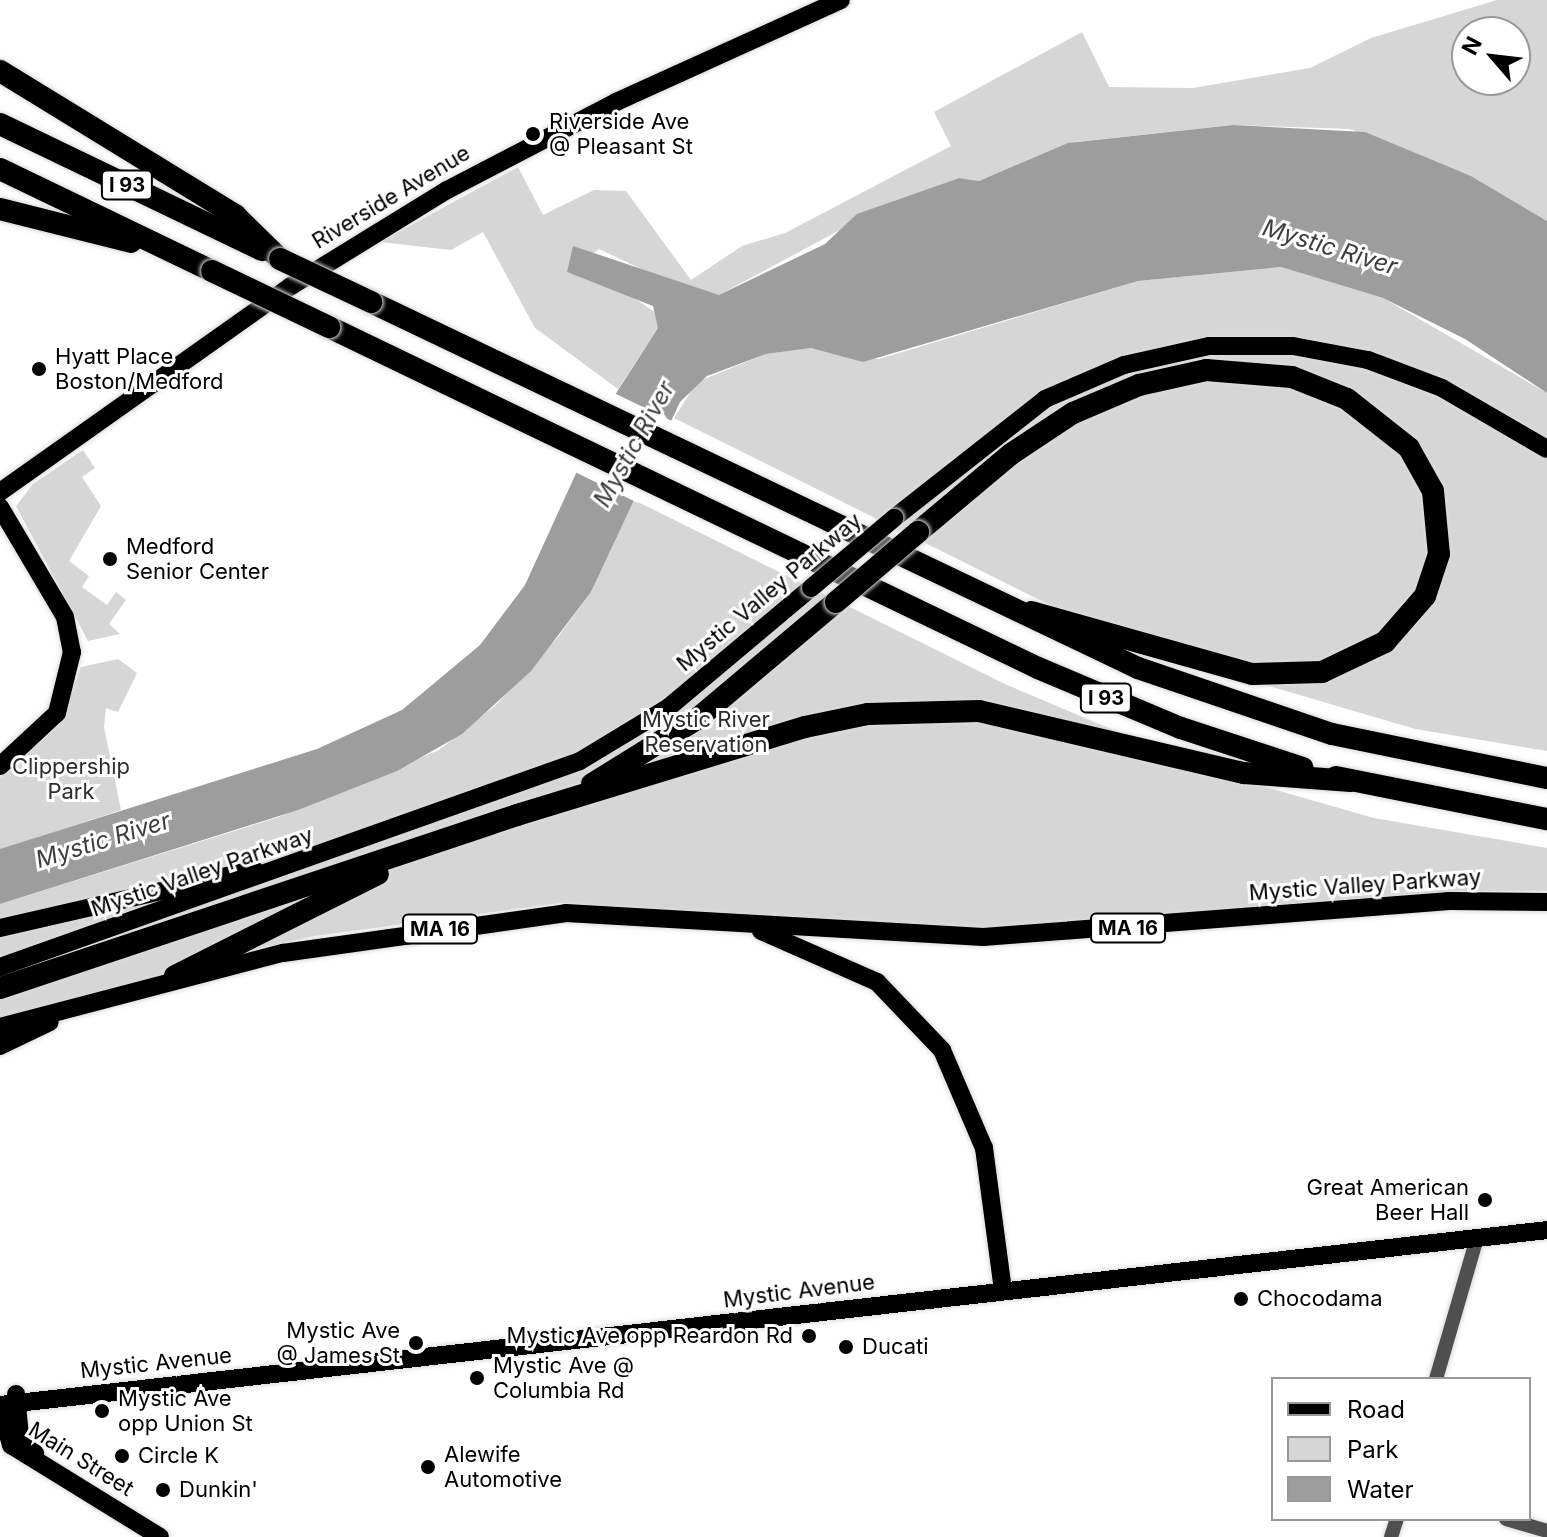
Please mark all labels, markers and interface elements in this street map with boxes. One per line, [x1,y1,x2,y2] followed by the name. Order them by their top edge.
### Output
[1451,16,1531,96] north arrow
[1456,32,1487,59] text: N
[549,108,693,160] place label: Riverside Ave @ Pleasant St
[524,125,542,143] marker: Riverside Ave @ Pleasant St
[307,140,475,254] street label: Riverside Avenue
[99,169,155,201] road number: I 93
[1259,213,1401,281] water label: Mystic River
[55,343,224,394] place label: Hyatt Place Boston/Medford
[30,360,48,378] marker: Hyatt Place Boston/Medford
[588,376,680,512] water label: Mystic River
[671,507,867,677] street label: Mystic Valley Parkway
[126,533,269,584] place label: Medford Senior Center
[101,550,119,568] marker: Medford Senior Center
[1078,682,1134,714] road number: I 93
[642,706,770,758] park label: Mystic River Reservation
[12,753,130,804] park label: Clippership Park
[32,806,174,874] water label: Mystic River
[88,822,316,922] street label: Mystic Valley Parkway
[1248,864,1482,906] street label: Mystic Valley Parkway
[1090,912,1166,944] road number: MA 16
[402,913,478,945] road number: MA 16
[1307,1174,1469,1226] place label: Great American Beer Hall
[1476,1191,1494,1209] marker: Great American Beer Hall
[722,1269,876,1313] street label: Mystic Avenue
[1257,1286,1382,1312] place label: Chocodama
[1232,1290,1250,1308] marker: Chocodama
[276,1317,400,1368] place label: Mystic Ave @ James St
[507,1323,793,1349] place label: Mystic Ave opp Reardon Rd
[800,1327,818,1345] marker: Mystic Ave opp Reardon Rd
[407,1334,425,1352] marker: Mystic Ave @ James St
[862,1334,929,1360] place label: Ducati
[837,1338,855,1356] marker: Ducati
[79,1342,233,1384] street label: Mystic Avenue
[493,1352,634,1404] place label: Mystic Ave @ Columbia Rd
[468,1369,486,1387] marker: Mystic Ave @ Columbia Rd
[1271,1377,1531,1521] legend
[118,1385,253,1436] place label: Mystic Ave opp Union St
[1347,1395,1405,1424] text: Road
[93,1402,111,1420] marker: Mystic Ave opp Union St
[24,1416,138,1502] street label: Main Street
[1347,1435,1398,1464] text: Park
[444,1441,562,1492] place label: Alewife Automotive
[138,1443,219,1469] place label: Circle K
[113,1447,131,1465] marker: Circle K
[419,1458,437,1476] marker: Alewife Automotive
[1347,1475,1414,1504] text: Water
[179,1477,258,1503] place label: Dunkin'
[154,1481,172,1499] marker: Dunkin'

